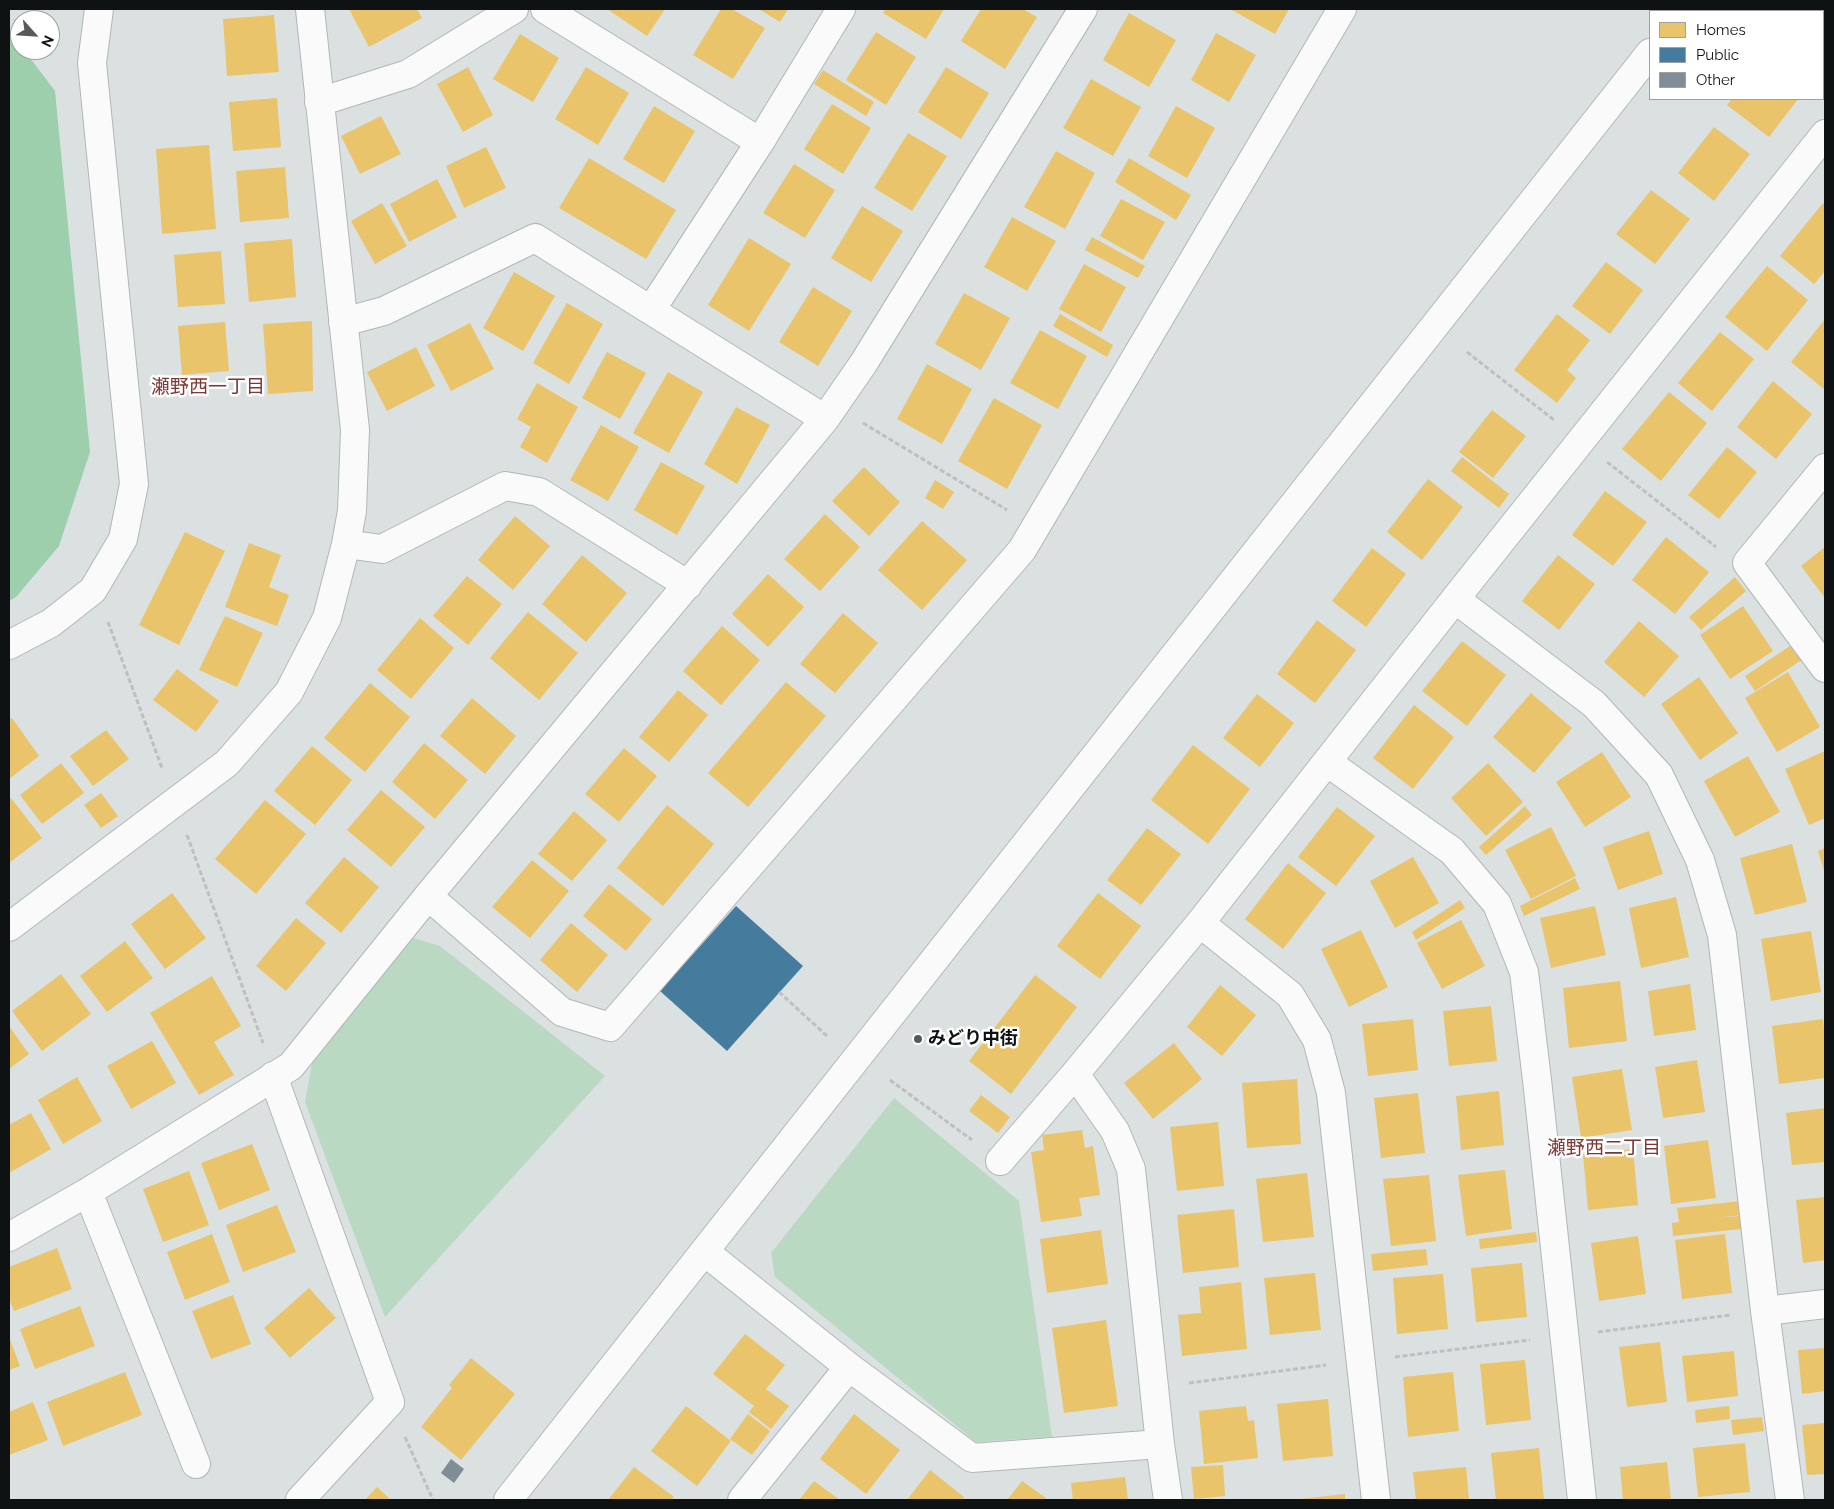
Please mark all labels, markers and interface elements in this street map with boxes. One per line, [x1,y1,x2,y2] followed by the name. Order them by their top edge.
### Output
[10,10,60,60] north arrow
[1649,10,1824,100] legend
[1696,21,1746,39] text: Homes
[38,33,57,49] text: N
[1696,46,1739,64] text: Public
[1696,71,1735,89] text: Other
[151,376,265,398] district label: 瀬野西一丁目
[928,1028,1018,1050] place label: みどり中街
[912,1033,924,1045] marker: みどり中街
[1547,1137,1661,1159] district label: 瀬野西二丁目

